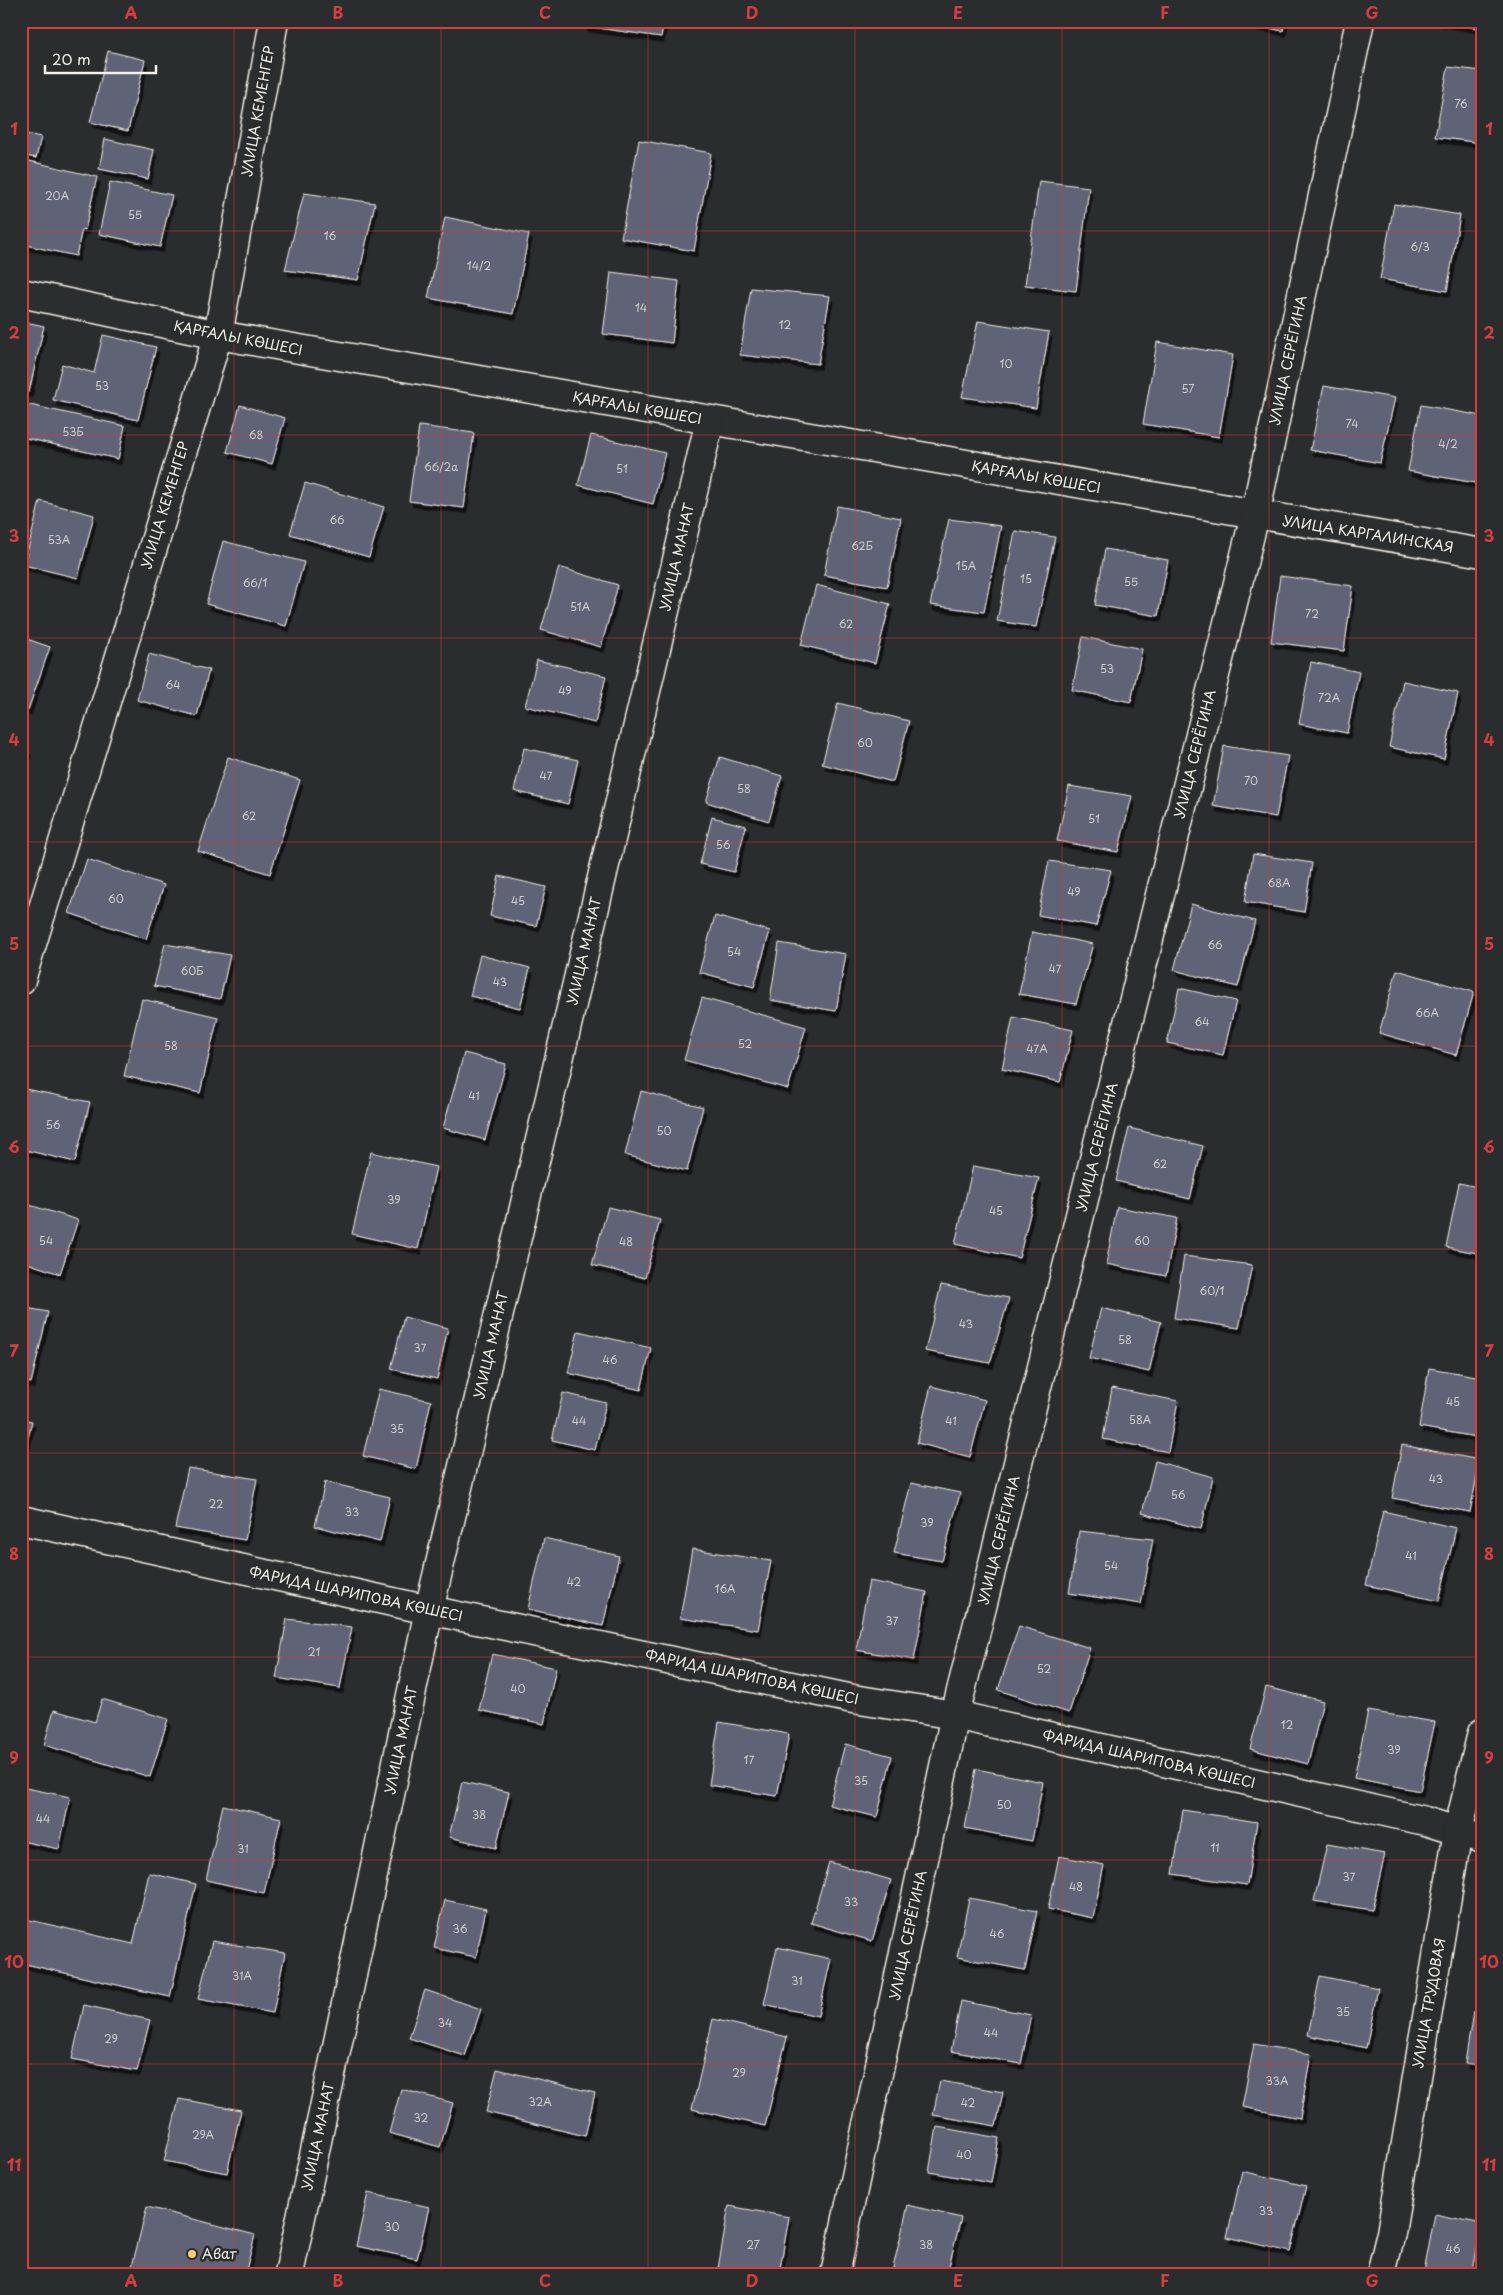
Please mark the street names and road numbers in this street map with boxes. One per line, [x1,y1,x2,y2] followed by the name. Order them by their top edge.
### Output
[236,44,279,178] street label: УЛИЦА КЕМЕНГЕР
[1264,293,1312,427] street label: УЛИЦА СЕРЁГИНА
[172,315,304,360] street label: ҚАРҒАЛЫ КӨШЕСІ
[571,386,703,429] street label: ҚАРҒАЛЫ КӨШЕСІ
[135,438,194,571] street label: УЛИЦА КЕМЕНГЕР
[970,455,1102,498] street label: ҚАРҒАЛЫ КӨШЕСІ
[654,500,699,613] street label: УЛИЦА МАНАТ
[1281,510,1455,557] street label: УЛИЦА КАРГАЛИНСКАЯ
[1168,687,1221,821] street label: УЛИЦА СЕРЁГИНА
[561,894,606,1007] street label: УЛИЦА МАНАТ
[1070,1080,1123,1214] street label: УЛИЦА СЕРЁГИНА
[468,1288,513,1401] street label: УЛИЦА МАНАТ
[972,1473,1025,1607] street label: УЛИЦА СЕРЁГИНА
[248,1561,465,1626] street label: ФАРИДА ШАРИПОВА КӨШЕСІ
[644,1644,861,1709] street label: ФАРИДА ШАРИПОВА КӨШЕСІ
[379,1683,422,1796] street label: УЛИЦА МАНАТ
[1041,1724,1257,1793] street label: ФАРИДА ШАРИПОВА КӨШЕСІ
[884,1868,932,2002] street label: УЛИЦА СЕРЁГИНА
[1407,1936,1450,2070] street label: УЛИЦА ТРУДОВАЯ
[296,2079,339,2192] street label: УЛИЦА МАНАТ

